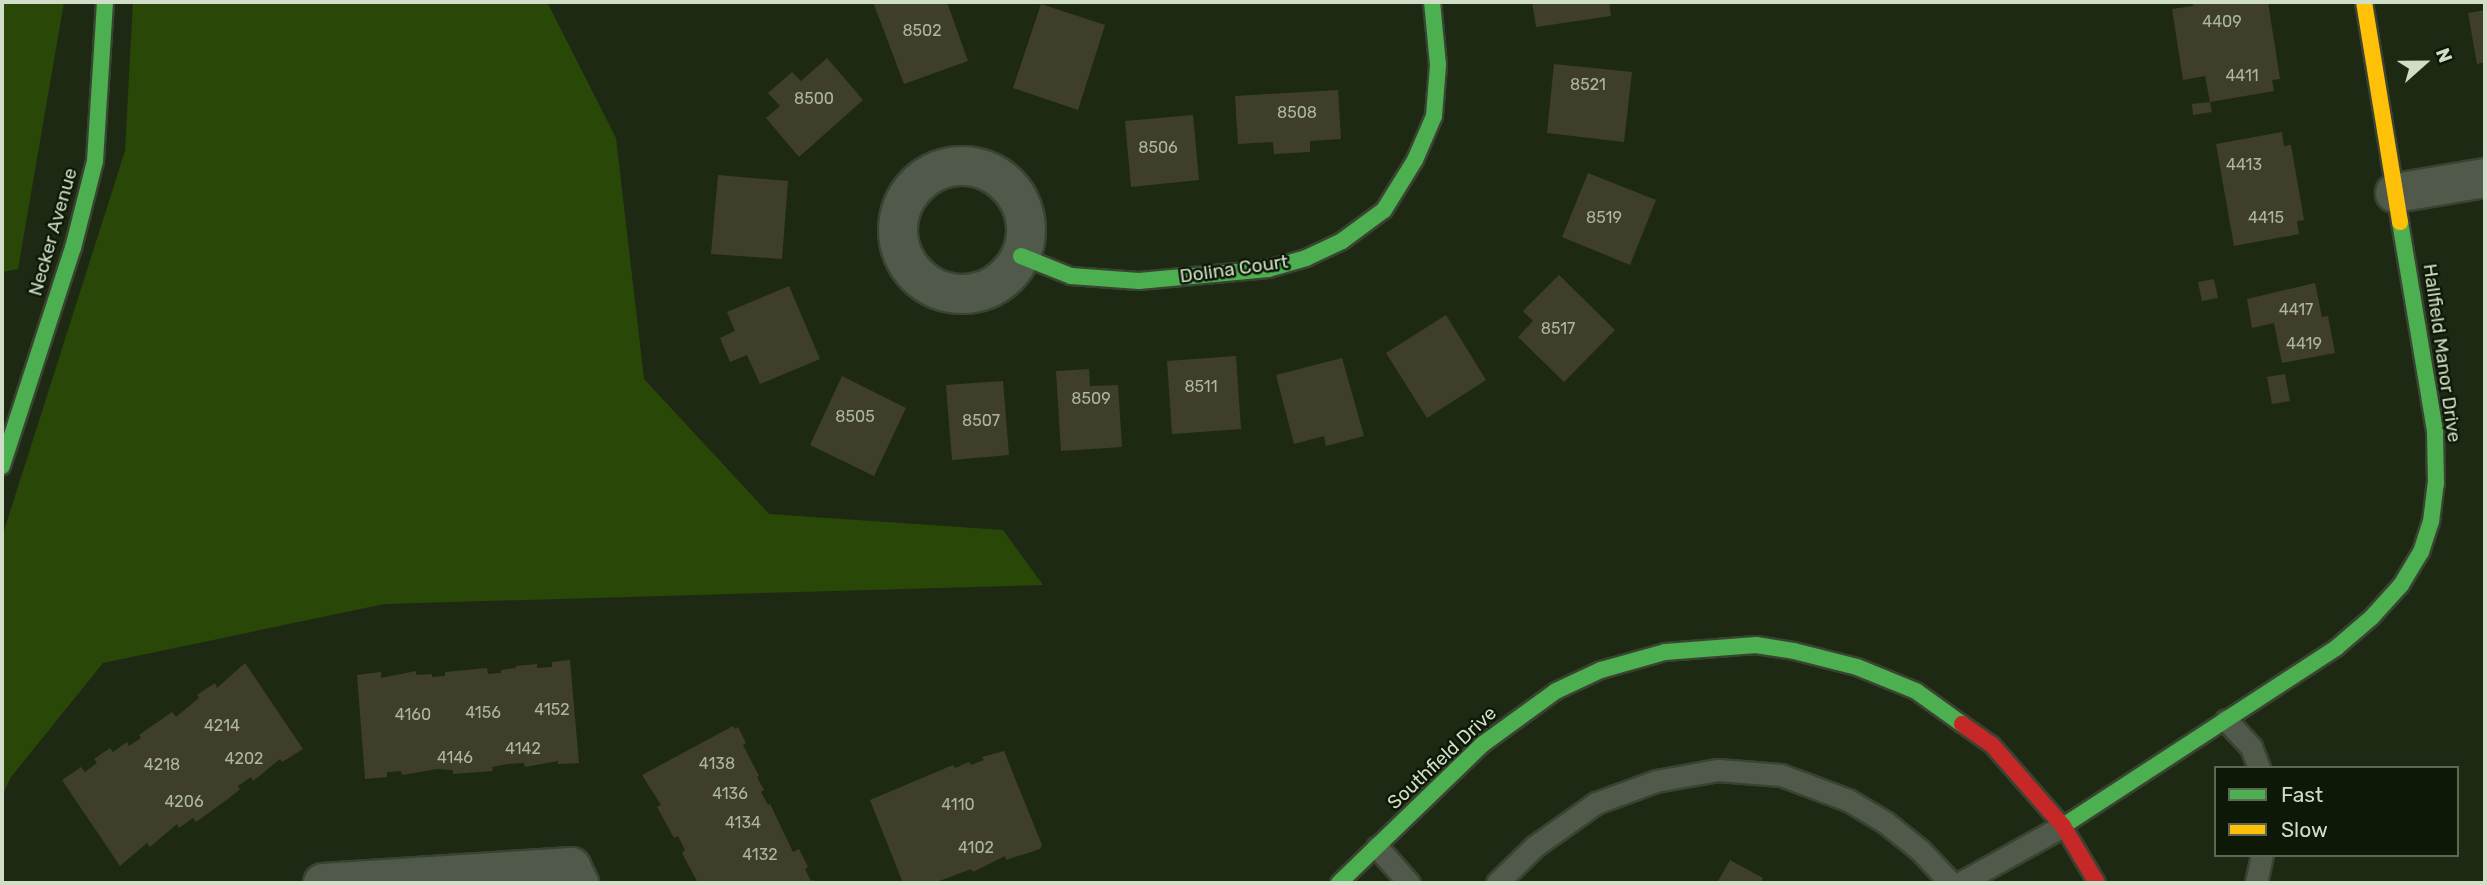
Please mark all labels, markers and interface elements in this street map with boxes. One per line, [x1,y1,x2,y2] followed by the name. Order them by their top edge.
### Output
[2202,12,2242,32] house number: 4409
[902,21,942,41] house number: 8502
[2389,28,2459,98] north arrow
[2431,45,2457,66] text: N
[2225,66,2259,86] house number: 4411
[1570,75,1606,95] house number: 8521
[794,89,834,109] house number: 8500
[1277,103,1317,123] house number: 8508
[1138,138,1178,158] house number: 8506
[2226,155,2262,175] house number: 4413
[24,165,82,299] street label: Necker Avenue
[1586,208,1622,228] house number: 8519
[2248,208,2284,228] house number: 4415
[1178,250,1290,288] street label: Dolina Court
[2418,262,2466,444] street label: Hallfield Manor Drive
[2279,300,2313,320] house number: 4417
[1541,319,1575,339] house number: 8517
[2286,334,2322,354] house number: 4419
[1184,377,1218,397] house number: 8511
[1071,389,1111,409] house number: 8509
[835,407,875,427] house number: 8505
[962,411,1000,431] house number: 8507
[534,700,570,720] house number: 4152
[1383,702,1501,814] street label: Southfield Drive
[465,703,501,723] house number: 4156
[395,705,431,725] house number: 4160
[204,716,240,736] house number: 4214
[505,739,541,759] house number: 4142
[437,748,473,768] house number: 4146
[225,749,263,769] house number: 4202
[699,754,735,774] house number: 4138
[144,755,180,775] house number: 4218
[2214,766,2459,857] legend
[2281,782,2323,807] text: Fast
[712,784,748,804] house number: 4136
[164,792,204,812] house number: 4206
[941,795,975,815] house number: 4110
[725,813,761,833] house number: 4134
[2281,817,2328,842] text: Slow
[958,838,994,858] house number: 4102
[742,845,778,865] house number: 4132

